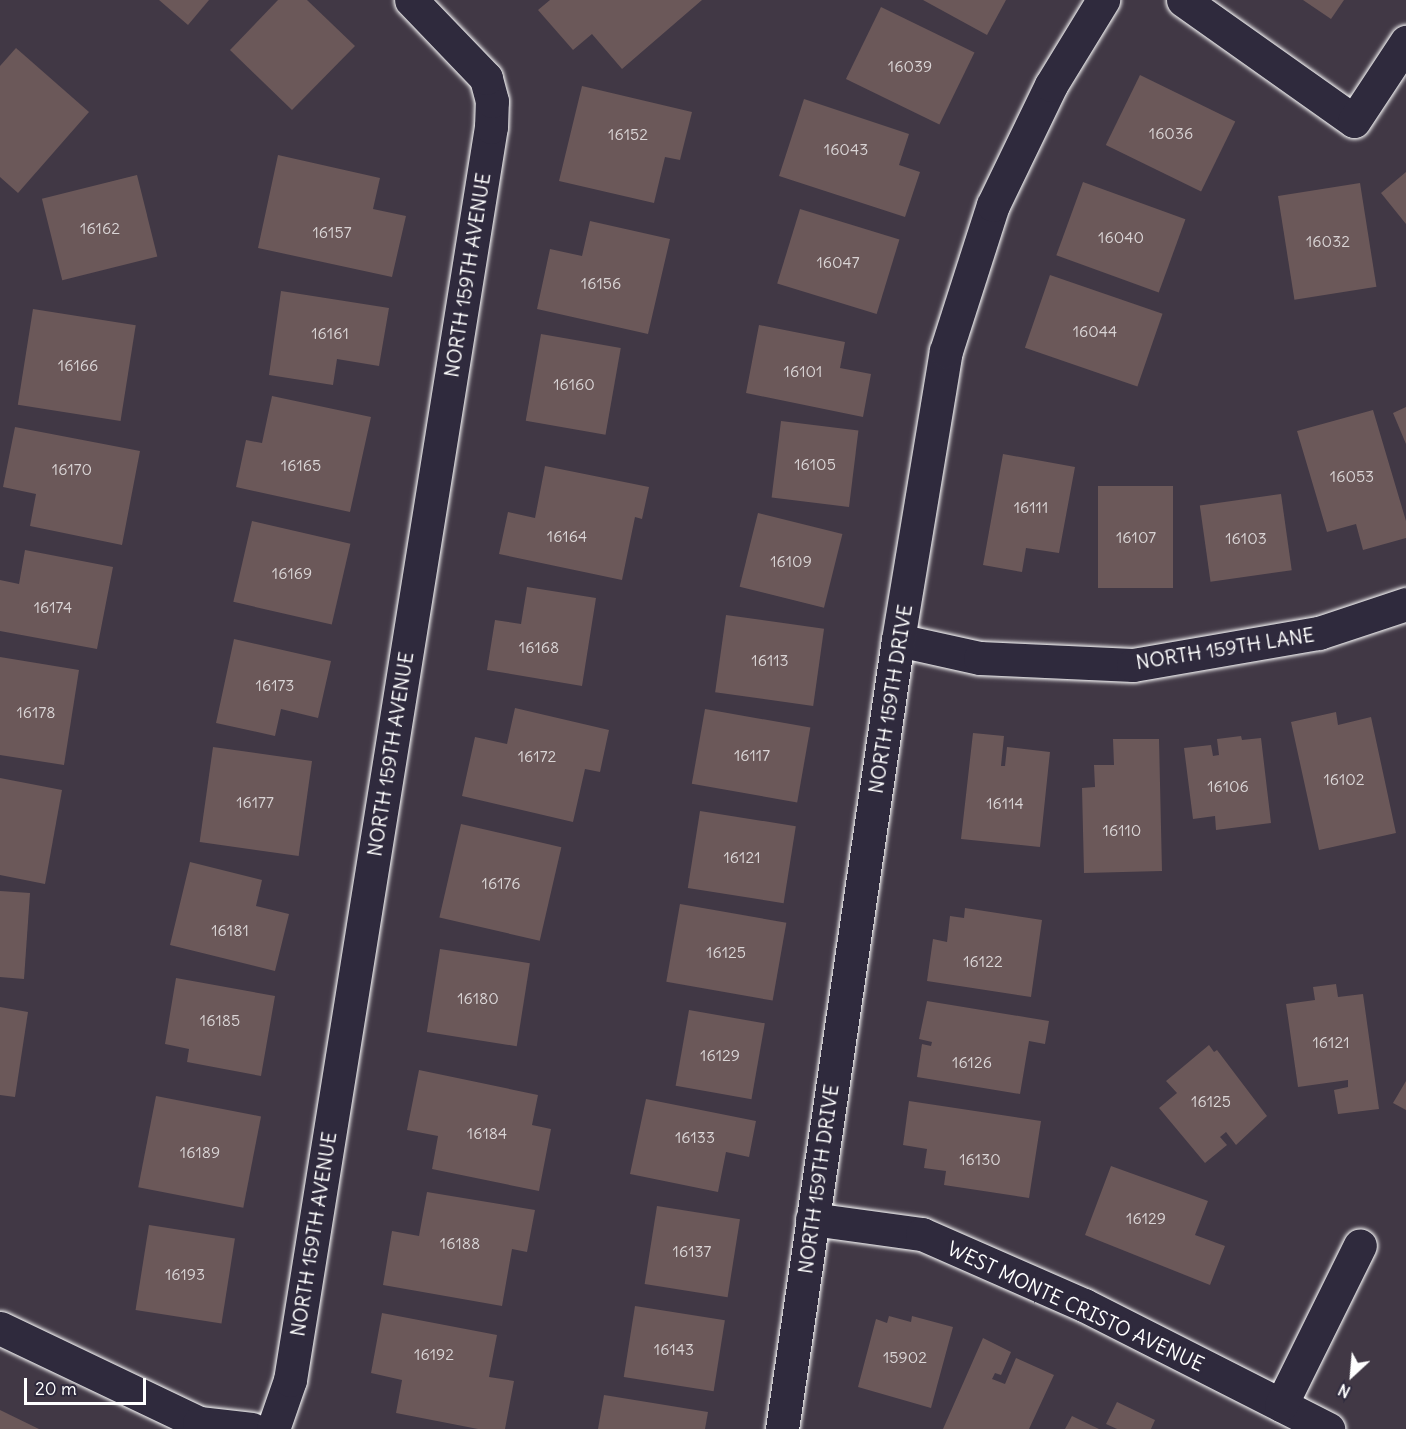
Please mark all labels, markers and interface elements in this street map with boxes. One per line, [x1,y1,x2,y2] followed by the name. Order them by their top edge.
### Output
[888,56,932,76] house number: 16039
[1149,123,1193,143] house number: 16036
[608,124,648,144] house number: 16152
[824,139,868,159] house number: 16043
[439,171,495,379] street label: NORTH 159TH AVENUE
[80,218,120,238] house number: 16162
[313,222,351,242] house number: 16157
[1098,227,1144,247] house number: 16040
[1306,231,1350,251] house number: 16032
[816,252,860,272] house number: 16047
[581,273,621,293] house number: 16156
[1073,321,1117,341] house number: 16044
[311,323,349,343] house number: 16161
[58,355,98,375] house number: 16166
[784,361,822,381] house number: 16101
[553,374,595,394] house number: 16160
[794,454,836,474] house number: 16105
[281,455,321,475] house number: 16165
[52,459,92,479] house number: 16170
[1330,466,1374,486] house number: 16053
[1014,497,1048,517] house number: 16111
[547,526,587,546] house number: 16164
[1116,527,1156,547] house number: 16107
[1225,528,1267,548] house number: 16103
[770,551,812,571] house number: 16109
[272,563,312,583] house number: 16169
[34,597,72,617] house number: 16174
[863,603,917,795] street label: NORTH 159TH DRIVE
[1134,622,1316,674] street label: NORTH 159TH LANE
[519,637,559,657] house number: 16168
[362,650,418,858] street label: NORTH 159TH AVENUE
[751,650,789,670] house number: 16113
[256,675,294,695] house number: 16173
[17,702,55,722] house number: 16178
[734,745,770,765] house number: 16117
[518,746,556,766] house number: 16172
[1323,769,1365,789] house number: 16102
[1207,776,1249,796] house number: 16106
[236,792,274,812] house number: 16177
[986,793,1024,813] house number: 16114
[1103,820,1141,840] house number: 16110
[723,847,761,867] house number: 16121
[482,873,520,893] house number: 16176
[211,920,249,940] house number: 16181
[706,942,746,962] house number: 16125
[963,951,1003,971] house number: 16122
[457,988,499,1008] house number: 16180
[200,1010,240,1030] house number: 16185
[1312,1032,1350,1052] house number: 16121
[700,1045,740,1065] house number: 16129
[952,1052,992,1072] house number: 16126
[793,1083,843,1275] street label: NORTH 159TH DRIVE
[1191,1091,1231,1111] house number: 16125
[467,1123,507,1143] house number: 16184
[675,1127,715,1147] house number: 16133
[285,1130,341,1338] street label: NORTH 159TH AVENUE
[180,1142,220,1162] house number: 16189
[959,1149,1001,1169] house number: 16130
[1126,1208,1166,1228] house number: 16129
[440,1233,480,1253] house number: 16188
[944,1236,1208,1376] street label: WEST MONTE CRISTO AVENUE
[673,1241,711,1261] house number: 16137
[165,1264,205,1284] house number: 16193
[654,1339,694,1359] house number: 16143
[414,1344,454,1364] house number: 16192
[1322,1345,1382,1405] north arrow
[883,1347,927,1367] house number: 15902
[27,1366,148,1404] scale bar
[35,1377,77,1400] text: 20 m
[1335,1380,1353,1403] text: N

